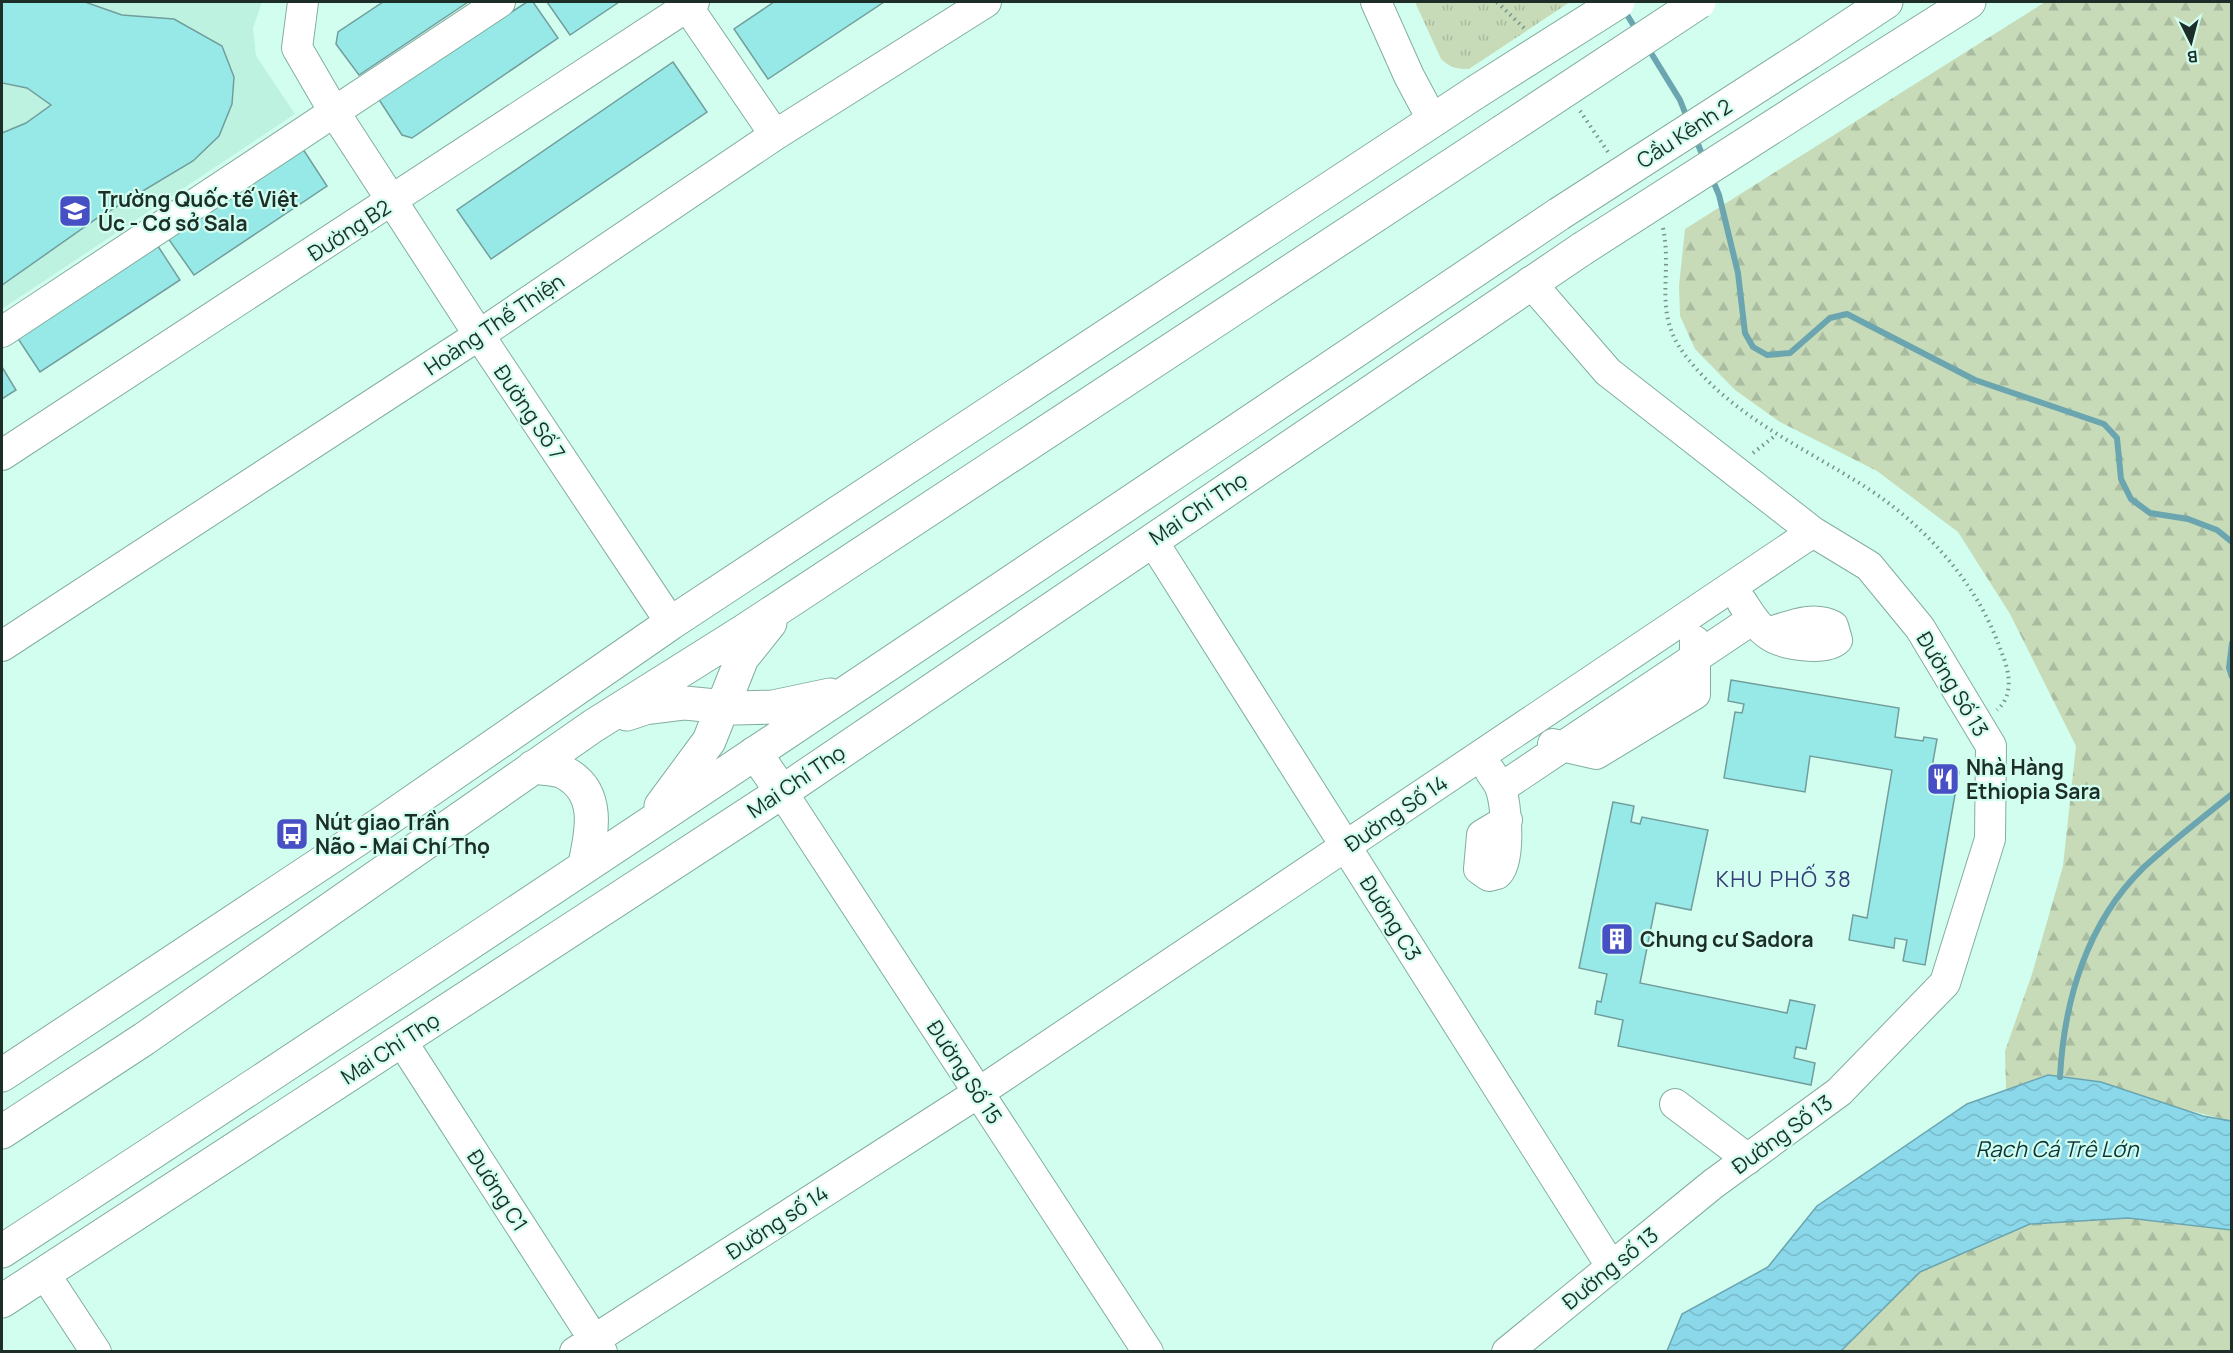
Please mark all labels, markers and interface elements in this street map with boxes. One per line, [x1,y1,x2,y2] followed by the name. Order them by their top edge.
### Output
[2161,12,2221,72] north arrow
[2186,45,2199,68] text: B
[1631,92,1737,174] street label: Cầu Kênh 2
[98,185,299,237] place label: Trường Quốc tế Việt Úc - Cơ sở Sala
[57,193,93,229] school or university icon: Trường Quốc tế Việt Úc - Cơ sở Sala
[302,193,396,267] street label: Đường B2
[418,267,570,381] street label: Hoàng Thế Thiện
[488,359,572,465] street label: Đường Số 7
[1144,465,1252,551] street label: Mai Chí Thọ
[1911,626,1995,742] street label: Đường Số 13
[742,738,850,824] street label: Mai Chí Thọ
[1966,753,2101,805] place label: Nhà Hàng Ethiopia Sara
[1925,761,1961,797] restaurant icon: Nhà Hàng Ethiopia Sara
[1339,768,1453,858] street label: Đường Số 14
[315,808,490,860] place label: Nút giao Trần Não - Mai Chí Thọ
[274,816,310,852] bus stop icon: Nút giao Trần Não - Mai Chí Thọ
[1716,863,1852,894] district label: KHU PHỐ 38
[1354,870,1428,966] street label: Đường C3
[1599,921,1635,957] building icon: Chung cư Sadora
[1640,925,1814,953] place label: Chung cư Sadora
[335,1006,445,1090] street label: Mai Chí Thọ
[921,1015,1009,1129] street label: Đường Số 15
[1726,1088,1838,1180] street label: Đường Số 13
[1975,1134,2139,1164] water label: Rạch Cá Trê Lớn
[461,1144,535,1236] street label: Đường C1
[720,1179,834,1265] street label: Đường số 14
[1556,1221,1664,1315] street label: Đường số 13

